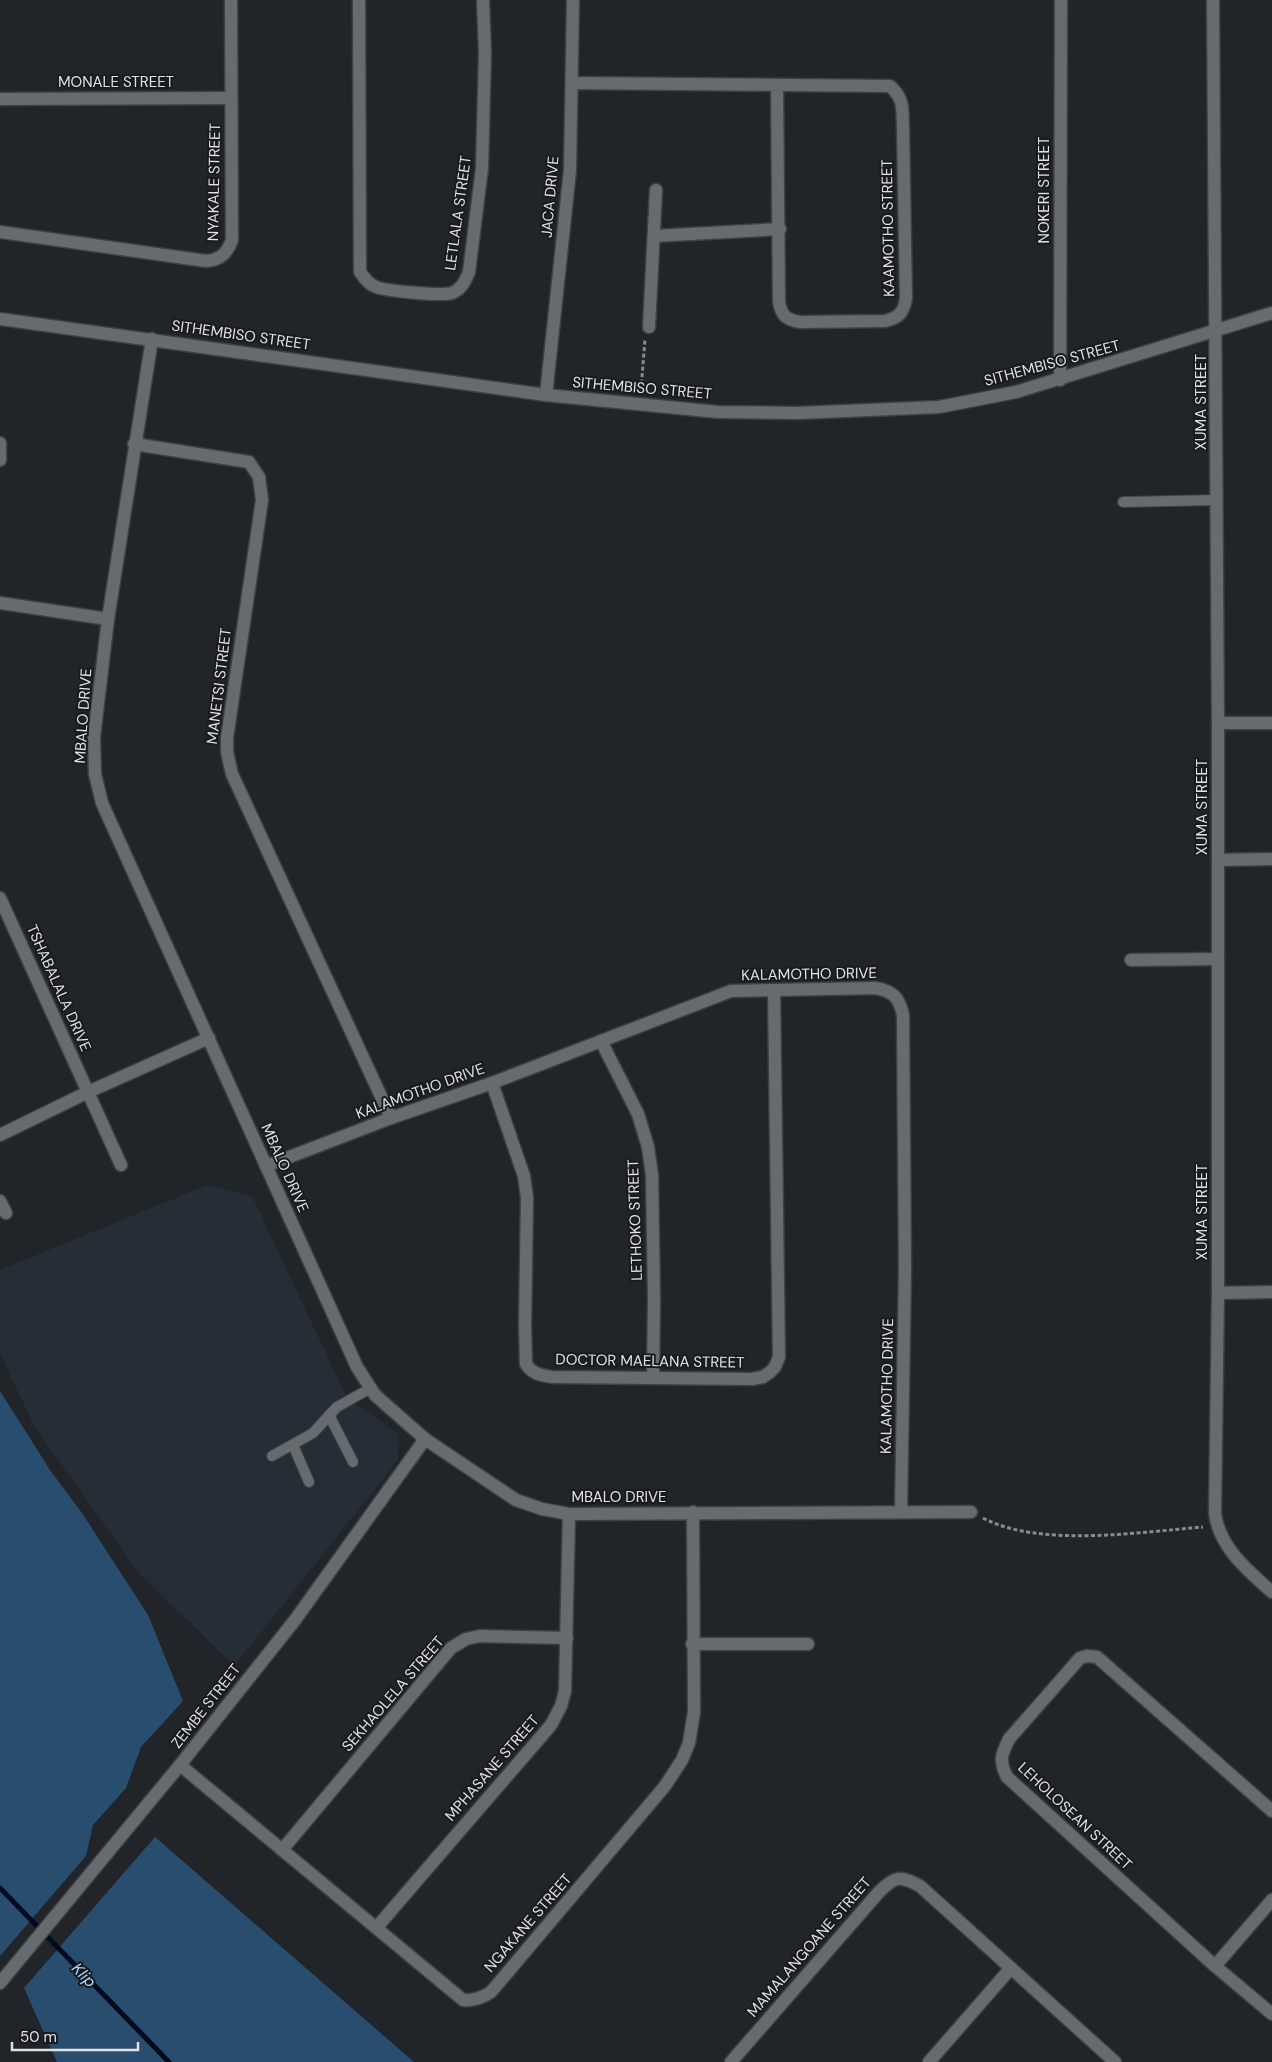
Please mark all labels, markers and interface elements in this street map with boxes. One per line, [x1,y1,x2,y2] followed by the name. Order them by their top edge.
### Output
[58,72,174,92] street label: MONALE STREET
[203,123,225,241] street label: NYAKALE STREET
[1034,137,1054,243] street label: NOKERI STREET
[440,154,476,272] street label: LETLALA STREET
[536,155,564,239] street label: JACA DRIVE
[877,159,899,297] street label: KAAMOTHO STREET
[170,315,312,355] street label: SITHEMBISO STREET
[982,335,1122,391] street label: SITHEMBISO STREET
[1191,354,1211,450] street label: XUMA STREET
[571,372,713,404] street label: SITHEMBISO STREET
[202,627,236,745] street label: MANETSI STREET
[70,668,96,764] street label: MBALO DRIVE
[1192,759,1212,855] street label: XUMA STREET
[22,921,96,1055] street label: TSHABALALA DRIVE
[741,963,877,985] street label: KALAMOTHO DRIVE
[353,1058,487,1124] street label: KALAMOTHO DRIVE
[256,1120,314,1216] street label: MBALO DRIVE
[623,1159,647,1281] street label: LETHOKO STREET
[1192,1164,1212,1260] street label: XUMA STREET
[876,1318,898,1454] street label: KALAMOTHO DRIVE
[555,1349,745,1373] street label: DOCTOR MAELANA STREET
[571,1487,667,1507] street label: MBALO DRIVE
[337,1632,449,1756] street label: SEKHAOLELA STREET
[167,1660,245,1752] street label: ZEMBE STREET
[440,1711,544,1825] street label: MPHASANE STREET
[1014,1758,1136,1874] street label: LEHOLOSEAN STREET
[480,1870,576,1976] street label: NGAKANE STREET
[743,1873,875,2021] street label: MAMALANGOANE STREET
[67,1958,101,1992] water label: Klip
[12,2020,139,2052] scale bar
[20,2027,57,2047] text: 50 m

